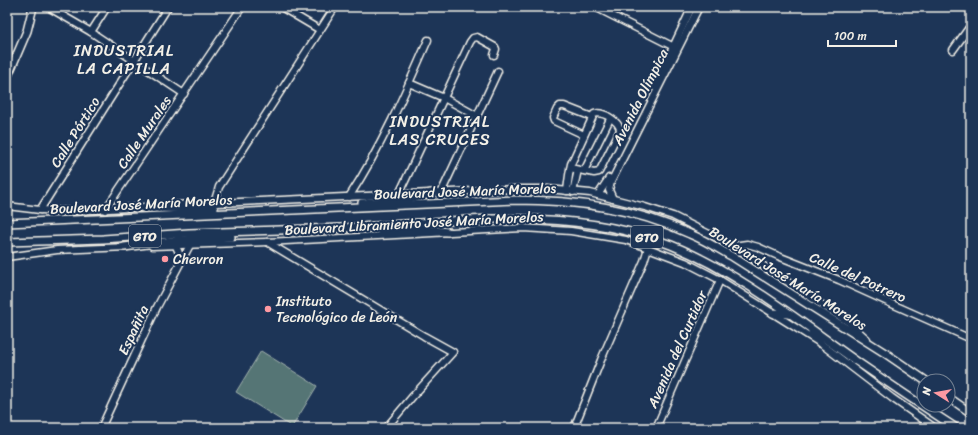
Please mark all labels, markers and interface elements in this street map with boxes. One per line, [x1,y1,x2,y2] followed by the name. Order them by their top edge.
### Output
[828,22,896,48] scale bar
[834,25,867,47] text: 100 m
[73,36,174,83] district label: INDUSTRIAL LA CAPILLA
[605,44,676,151] street label: Avenida Olímpica
[110,90,179,174] street label: Calle Murales
[44,92,107,173] street label: Calle Pórtico
[389,107,491,154] district label: INDUSTRIAL LAS CRUCES
[373,176,557,207] street label: Boulevard José María Morelos
[49,187,233,222] street label: Boulevard José María Morelos
[284,204,545,243] street label: Boulevard Libramiento José María Morelos
[704,219,872,338] street label: Boulevard José María Morelos
[129,225,161,247] road number: GTO
[631,226,663,248] road number: GTO
[805,245,910,310] street label: Calle del Potrero
[173,247,224,272] place label: Chevron
[160,254,170,264] marker: Chevron
[640,285,715,413] street label: Avenida del Curtidor
[275,289,398,330] place label: Instituto Tecnológico de León
[111,301,156,359] street label: Españita
[263,304,273,314] marker: Instituto Tecnológico de León
[916,373,956,413] north arrow
[916,385,937,398] text: N

